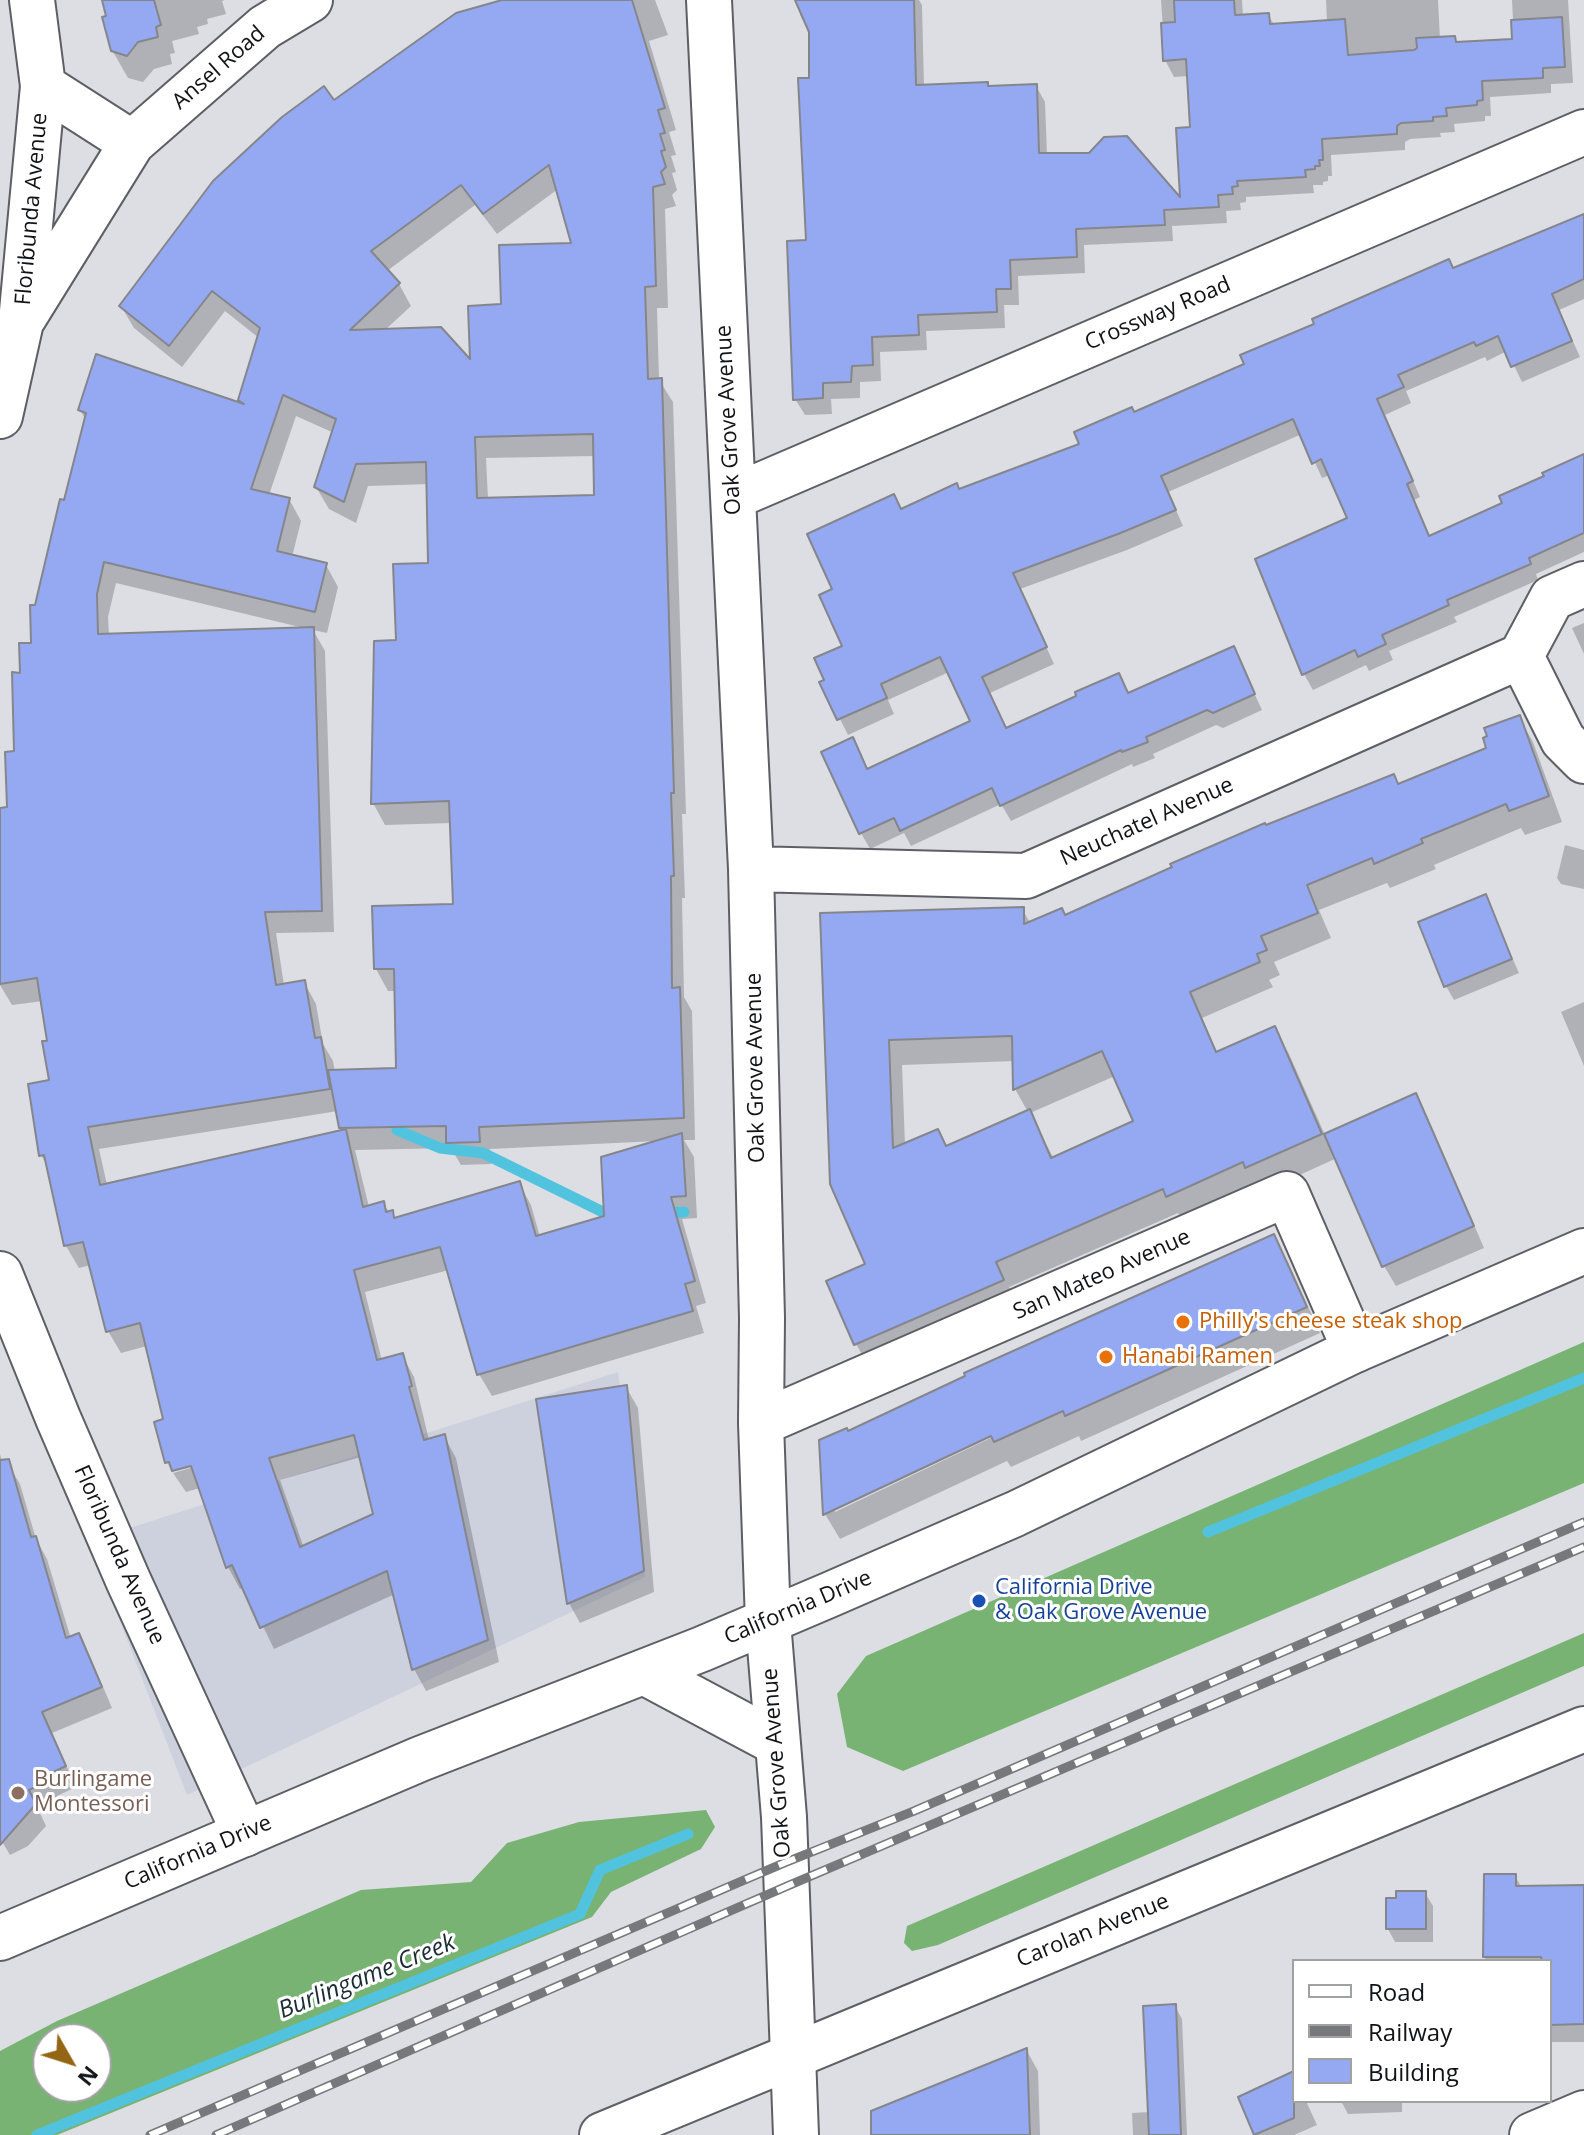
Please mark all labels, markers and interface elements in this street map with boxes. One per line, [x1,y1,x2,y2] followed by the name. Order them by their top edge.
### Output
[167,21,271,115] street label: Ansel Road
[10,112,54,306] street label: Floribunda Avenue
[1081,271,1235,357] street label: Crossway Road
[711,324,747,516] street label: Oak Grove Avenue
[1056,772,1238,872] street label: Neuchatel Avenue
[741,973,771,1163] street label: Oak Grove Avenue
[1009,1224,1195,1326] street label: San Mateo Avenue
[1199,1309,1463,1335] place label: Philly's cheese steak shop
[1174,1313,1192,1331] marker: Philly's cheese steak shop
[1122,1344,1273,1370] place label: Hanabi Ramen
[1097,1348,1115,1366] marker: Hanabi Ramen
[68,1461,170,1649] street label: Floribunda Avenue
[720,1565,876,1651] street label: California Drive
[995,1575,1207,1626] place label: California Drive & Oak Grove Avenue
[970,1592,988,1610] marker: California Drive & Oak Grove Avenue
[757,1667,797,1859] street label: Oak Grove Avenue
[34,1767,152,1818] place label: Burlingame Montessori
[9,1784,27,1802] marker: Burlingame Montessori
[120,1810,276,1896] street label: California Drive
[1013,1888,1173,1974] street label: Carolan Avenue
[274,1928,460,2026] water label: Burlingame Creek
[1292,1959,1552,2103] legend
[1368,1975,1425,2008] text: Road
[1368,2015,1452,2048] text: Railway
[32,2023,112,2103] north arrow
[1368,2055,1459,2088] text: Building
[72,2060,106,2093] text: N

